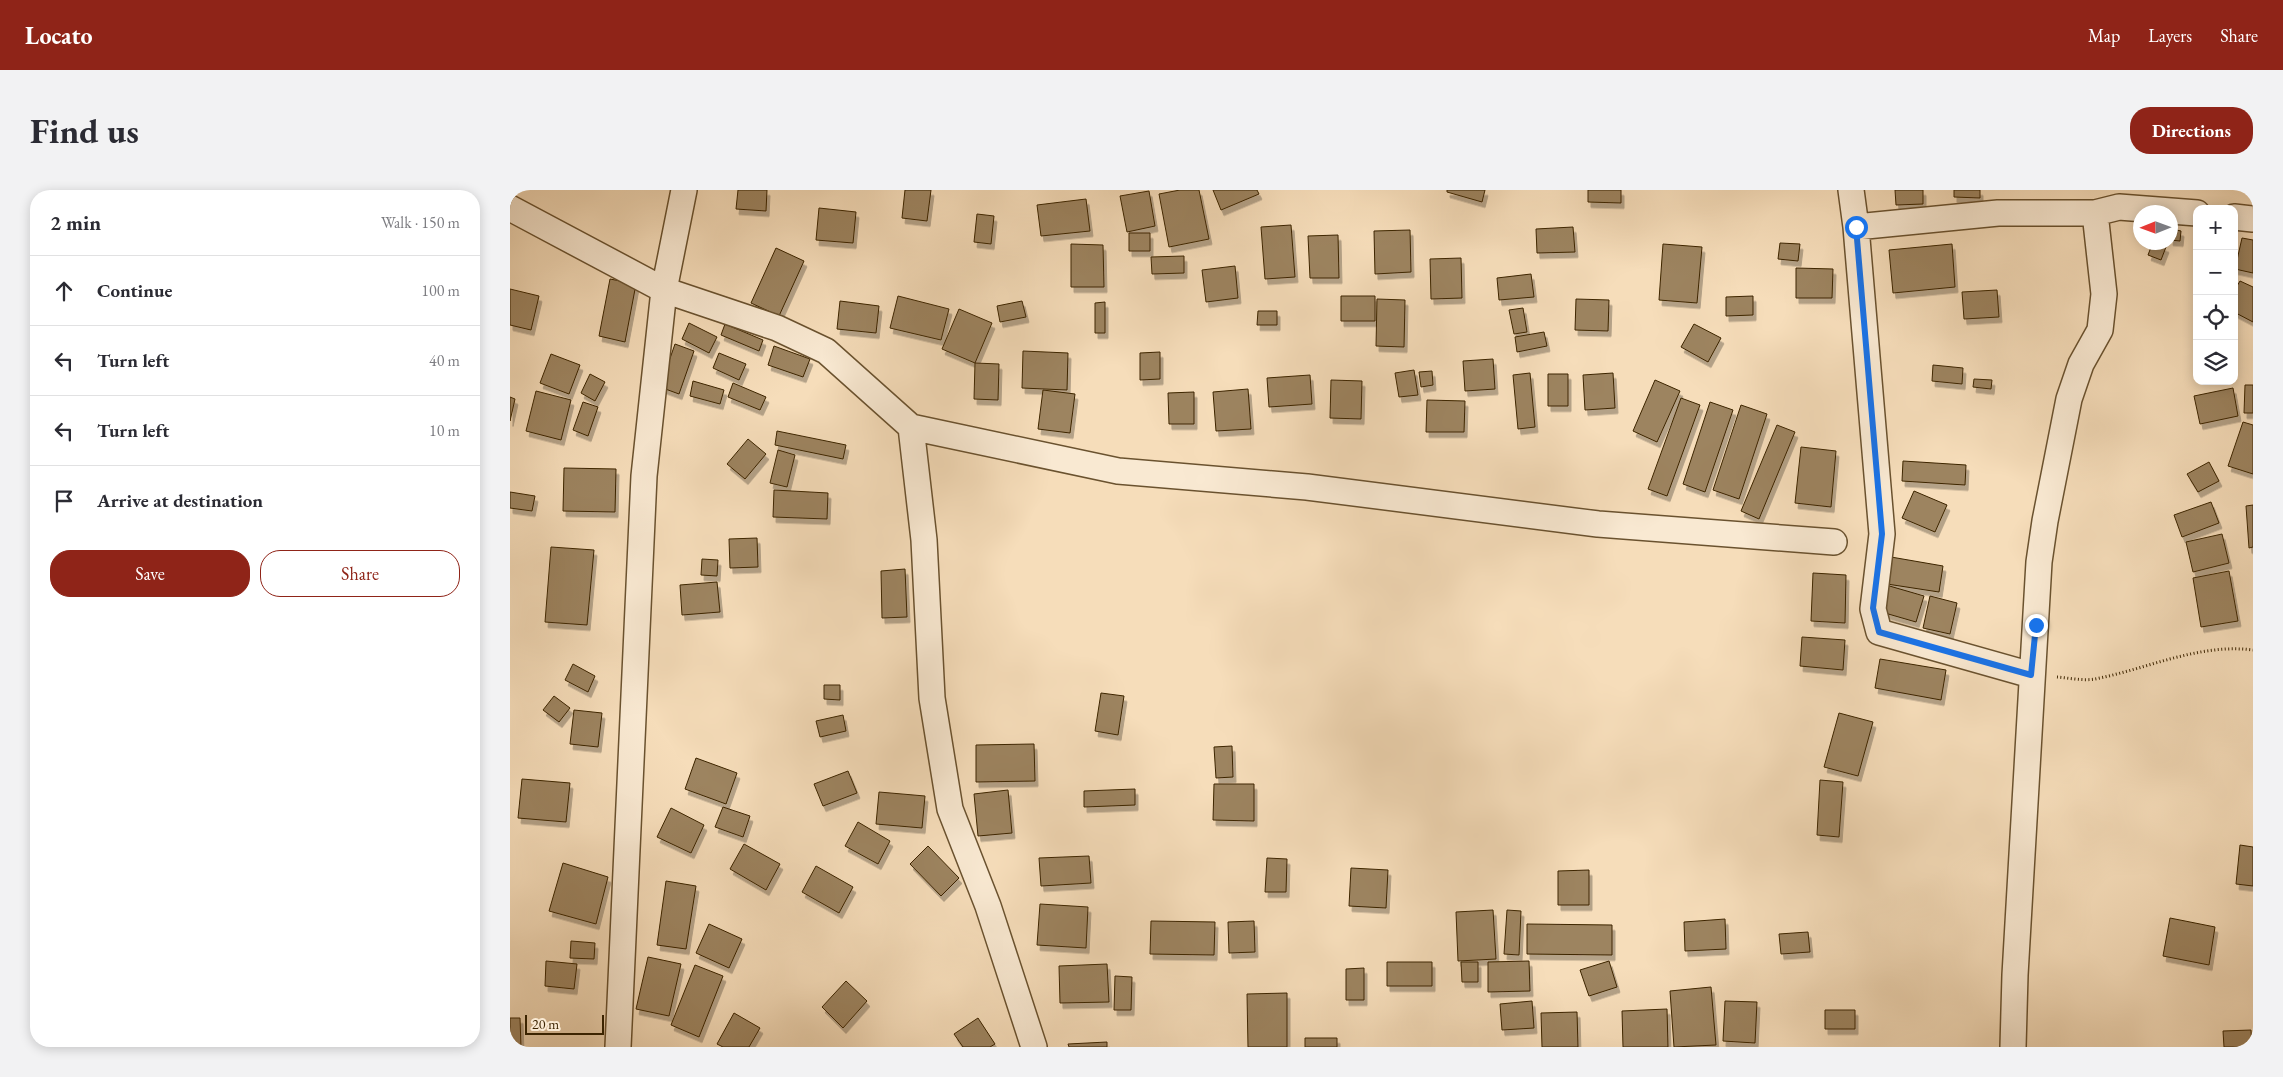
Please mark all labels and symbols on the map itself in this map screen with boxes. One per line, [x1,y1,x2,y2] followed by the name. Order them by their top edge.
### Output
[2133,205,2178,250] north arrow
[1845,216,1868,239] route start
[2025,614,2048,637] route end
[525,1012,604,1035] scale bar

